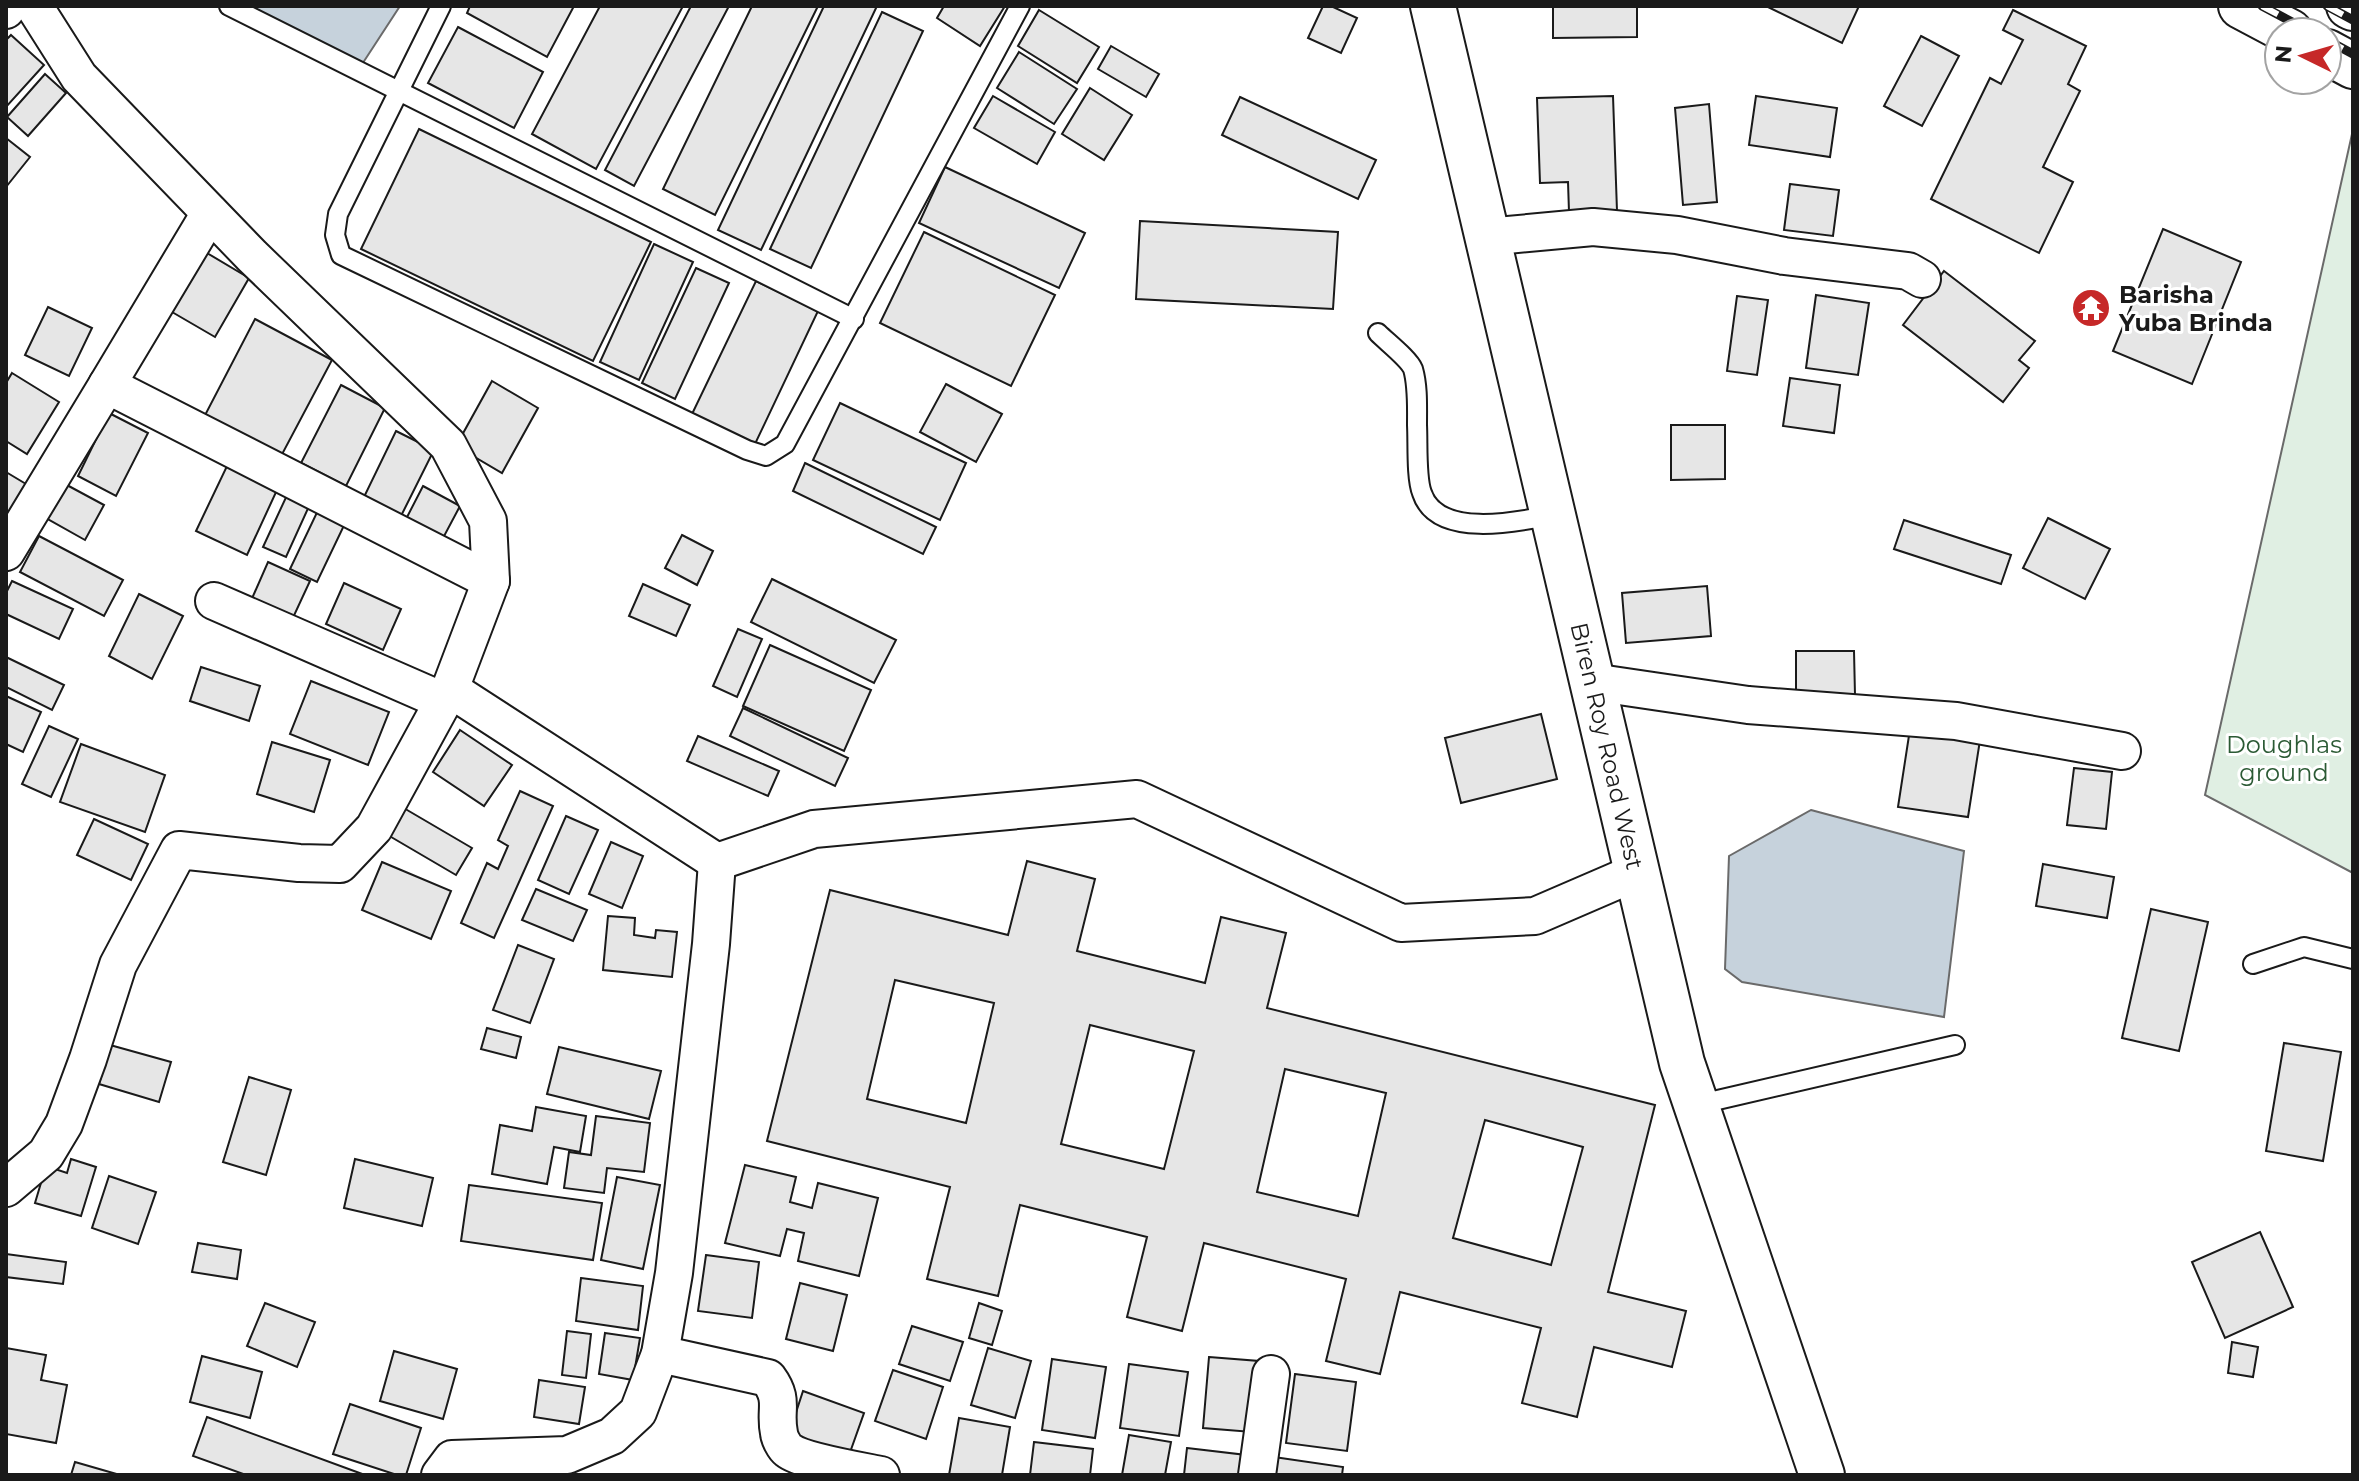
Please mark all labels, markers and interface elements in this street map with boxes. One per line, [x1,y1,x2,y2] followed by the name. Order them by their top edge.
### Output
[2263,16,2343,96] north arrow
[2269,44,2298,64] text: N
[2118,280,2273,337] place label: Barisha Yuba Brinda
[2070,287,2112,329] temple icon: Barisha Yuba Brinda
[1564,620,1650,873] street label: Biren Roy Road West
[2226,730,2342,787] park label: Doughlas ground

